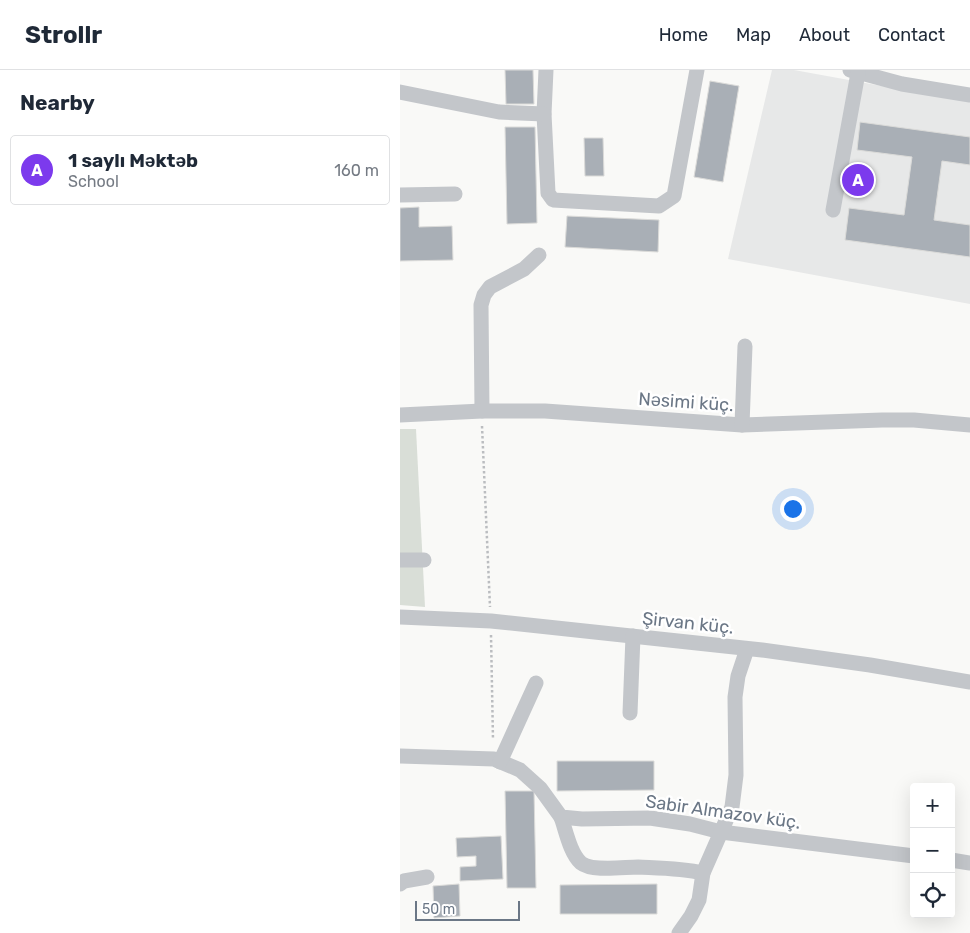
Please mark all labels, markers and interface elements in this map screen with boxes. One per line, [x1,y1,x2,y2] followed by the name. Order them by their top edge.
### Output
[25,21,102,49] text: Strollr
[659,24,708,46] text: Home
[736,24,771,46] text: Map
[799,24,850,46] text: About
[878,24,945,46] text: Contact
[20,90,95,115] text: Nearby
[68,149,198,172] text: 1 saylı Məktəb
[31,161,43,180] text: A
[334,161,379,180] text: 160 m
[842,161,874,199] pin: A
[68,172,119,191] text: School
[638,388,734,416] street label: Nəsimi küç.
[780,496,806,522] your location
[641,607,735,639] street label: Şirvan küç.
[910,783,955,918] map controls
[910,783,955,828] button: +
[644,790,802,834] street label: Sabir Almazov küç.
[910,828,955,873] button: −
[910,873,955,918] button: locate
[415,898,520,921] scale bar
[422,901,455,918] text: 50 m

